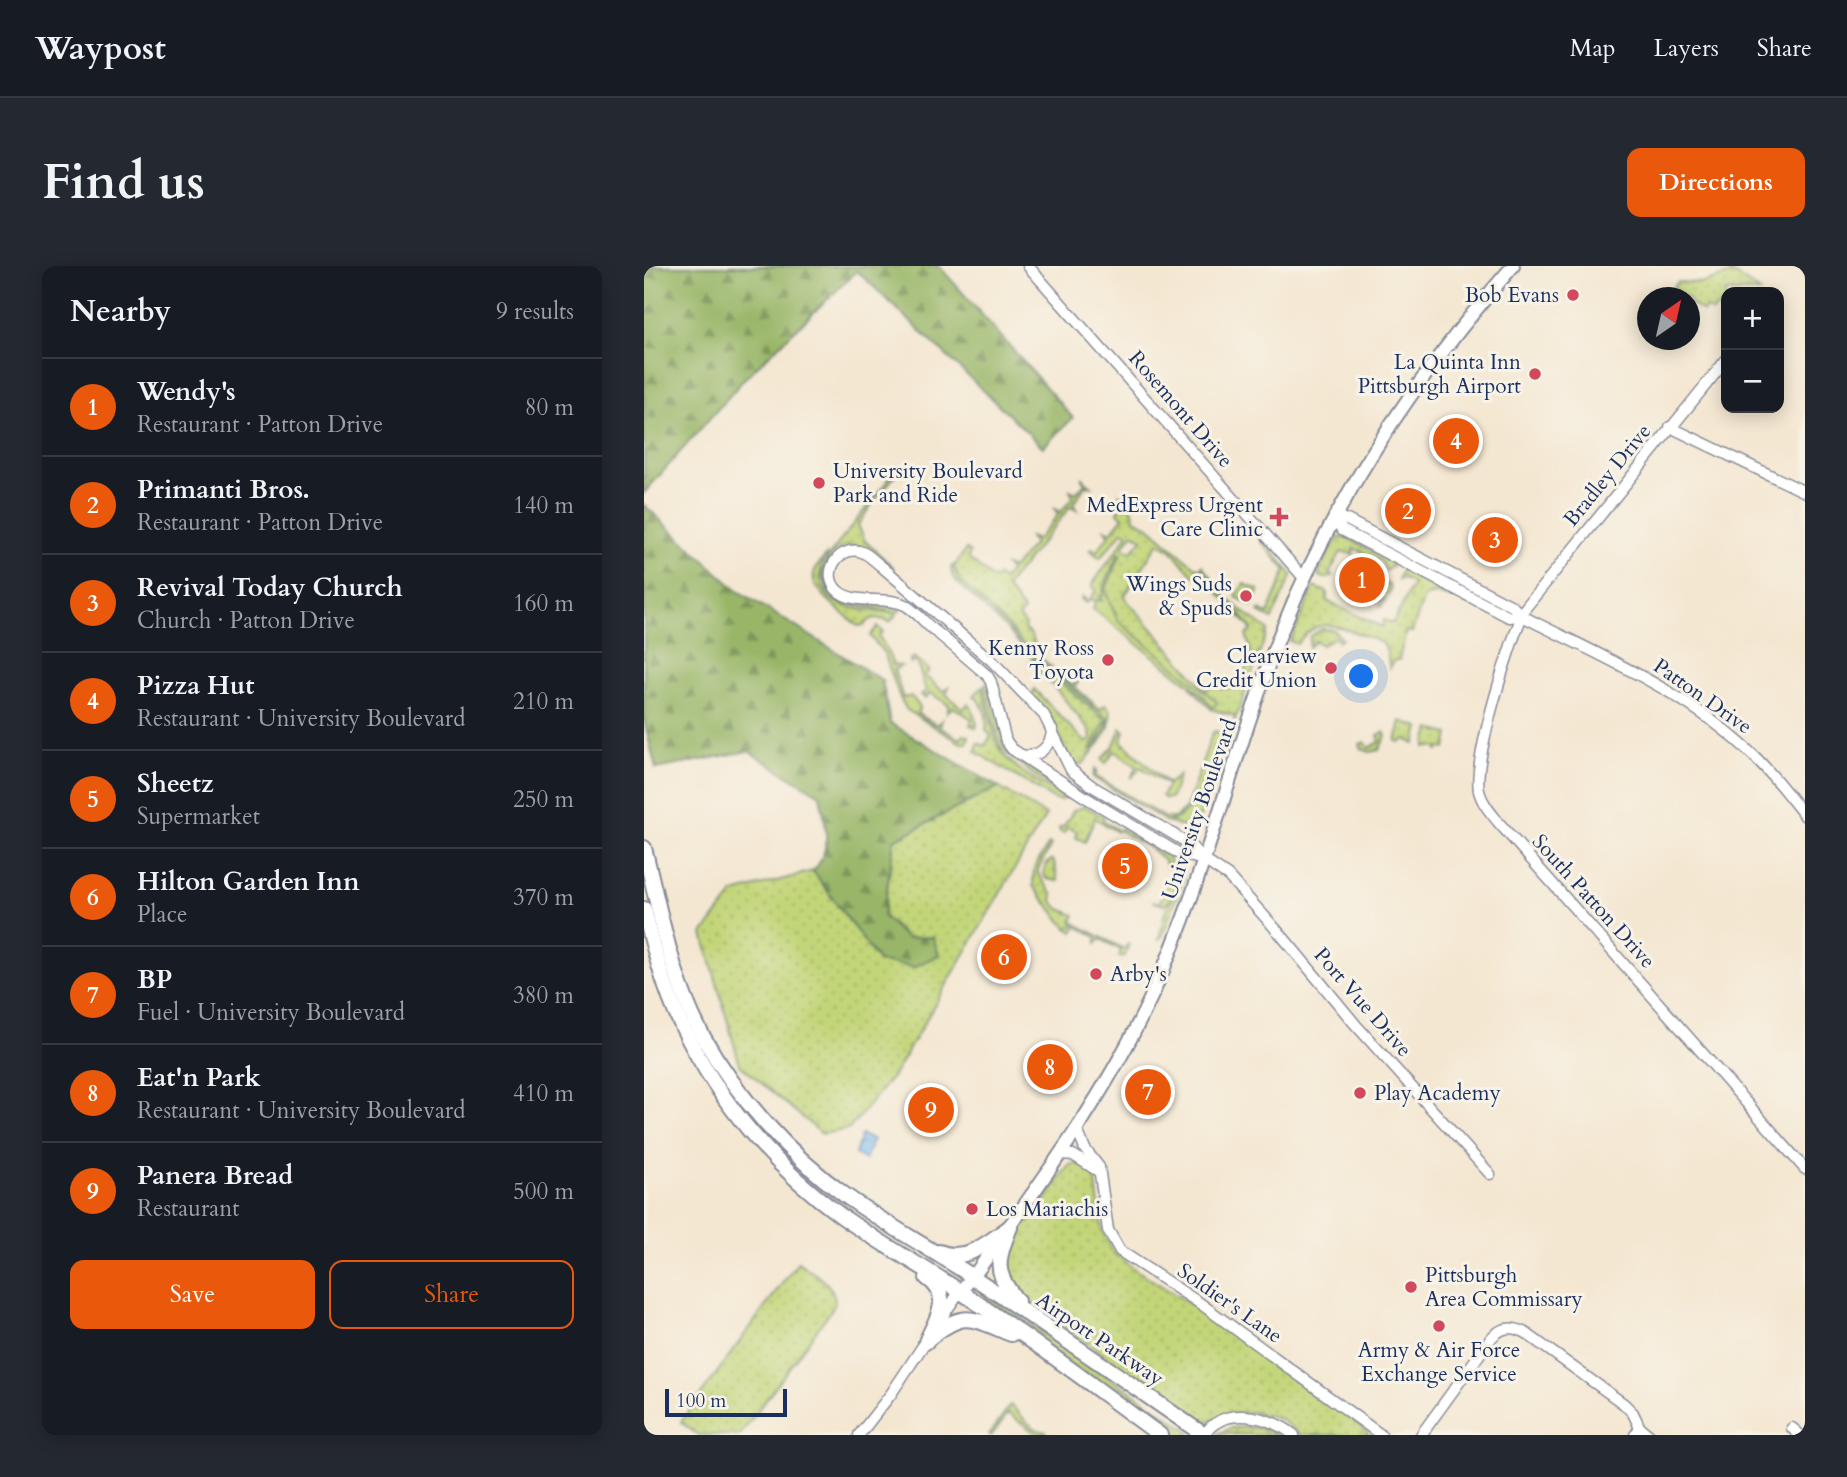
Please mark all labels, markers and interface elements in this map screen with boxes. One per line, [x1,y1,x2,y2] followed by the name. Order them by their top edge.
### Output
[35,26,166,71] text: Waypost
[1570,32,1616,65] text: Map
[1654,32,1719,65] text: Layers
[1757,32,1812,65] text: Share
[1627,148,1805,217] button: Directions
[42,149,205,216] text: Find us
[1465,281,1559,310] place label: Bob Evans
[1565,287,1581,303] marker: Bob Evans
[1637,287,1700,350] north arrow
[1721,287,1784,413] map controls
[1721,287,1784,350] button: +
[70,291,171,332] text: Nearby
[496,296,574,327] text: 9 results
[1122,345,1240,474] street label: Rosemont Drive
[1358,348,1521,401] place label: La Quinta Inn Pittsburgh Airport
[1721,350,1784,413] button: −
[1527,366,1543,382] marker: La Quinta Inn Pittsburgh Airport
[137,374,236,409] text: Wendy's
[87,392,99,423] text: 1
[525,392,574,423] text: 80 m
[137,409,383,440] text: Restaurant · Patton Drive
[1433,415,1479,467] pin: 4
[1557,418,1658,533] street label: Bradley Drive
[833,457,1023,510] place label: University Boulevard Park and Ride
[137,472,310,507] text: Primanti Bros.
[811,475,827,491] marker: University Boulevard Park and Ride
[1385,485,1431,537] pin: 2
[87,490,99,521] text: 2
[513,490,574,521] text: 140 m
[1086,491,1263,544] place label: MedExpress Urgent Care Clinic
[137,507,383,538] text: Restaurant · Patton Drive
[1269,507,1289,527] marker: MedExpress Urgent Care Clinic
[1472,514,1518,566] pin: 3
[1339,554,1385,606] pin: 1
[137,570,403,605] text: Revival Today Church
[1125,570,1232,623] place label: Wings Suds & Spuds
[87,588,99,619] text: 3
[513,588,574,619] text: 160 m
[1238,588,1254,604] marker: Wings Suds & Spuds
[137,605,355,636] text: Church · Patton Drive
[988,634,1094,687] place label: Kenny Ross Toyota
[1196,642,1317,695] place label: Clearview Credit Union
[1100,652,1116,668] marker: Kenny Ross Toyota
[1648,652,1758,741] street label: Patton Drive
[1344,659,1378,693] your location
[1323,660,1339,676] marker: Clearview Credit Union
[137,668,254,703] text: Pizza Hut
[87,686,99,717] text: 4
[513,686,574,717] text: 210 m
[137,703,466,734] text: Restaurant · University Boulevard
[1155,715,1244,904] street label: University Boulevard
[137,766,214,801] text: Sheetz
[87,784,99,815] text: 5
[513,784,574,815] text: 250 m
[137,801,260,832] text: Supermarket
[1525,828,1662,975] street label: South Patton Drive
[1102,840,1148,892] pin: 5
[137,864,360,899] text: Hilton Garden Inn
[87,882,99,913] text: 6
[513,882,574,913] text: 370 m
[137,899,187,930] text: Place
[981,931,1027,983] pin: 6
[1307,941,1418,1063] street label: Port Vue Drive
[1110,960,1167,989] place label: Arby's
[137,962,172,997] text: BP
[1088,966,1104,982] marker: Arby's
[87,980,99,1011] text: 7
[513,980,574,1011] text: 380 m
[137,997,405,1028] text: Fuel · University Boulevard
[1027,1041,1073,1093] pin: 8
[137,1060,261,1095] text: Eat'n Park
[1125,1066,1171,1118] pin: 7
[87,1078,99,1109] text: 8
[513,1078,574,1109] text: 410 m
[1374,1079,1501,1108] place label: Play Academy
[908,1084,954,1136] pin: 9
[1352,1085,1368,1101] marker: Play Academy
[137,1095,466,1126] text: Restaurant · University Boulevard
[137,1158,293,1193] text: Panera Bread
[87,1176,99,1207] text: 9
[513,1176,574,1207] text: 500 m
[137,1193,240,1224] text: Restaurant
[986,1195,1108,1224] place label: Los Mariachis
[964,1201,980,1217] marker: Los Mariachis
[1171,1256,1288,1350] street label: Soldier's Lane
[70,1260,315,1329] button: Save
[329,1260,574,1329] button: Share
[1425,1261,1583,1314] place label: Pittsburgh Area Commissary
[1403,1279,1419,1295] marker: Pittsburgh Area Commissary
[1030,1286,1169,1393] street label: Airport Parkway
[1431,1318,1447,1334] marker: Army & Air Force Exchange Service
[1358,1336,1520,1389] place label: Army & Air Force Exchange Service
[665,1386,788,1418] scale bar
[676,1388,726,1414] text: 100 m

